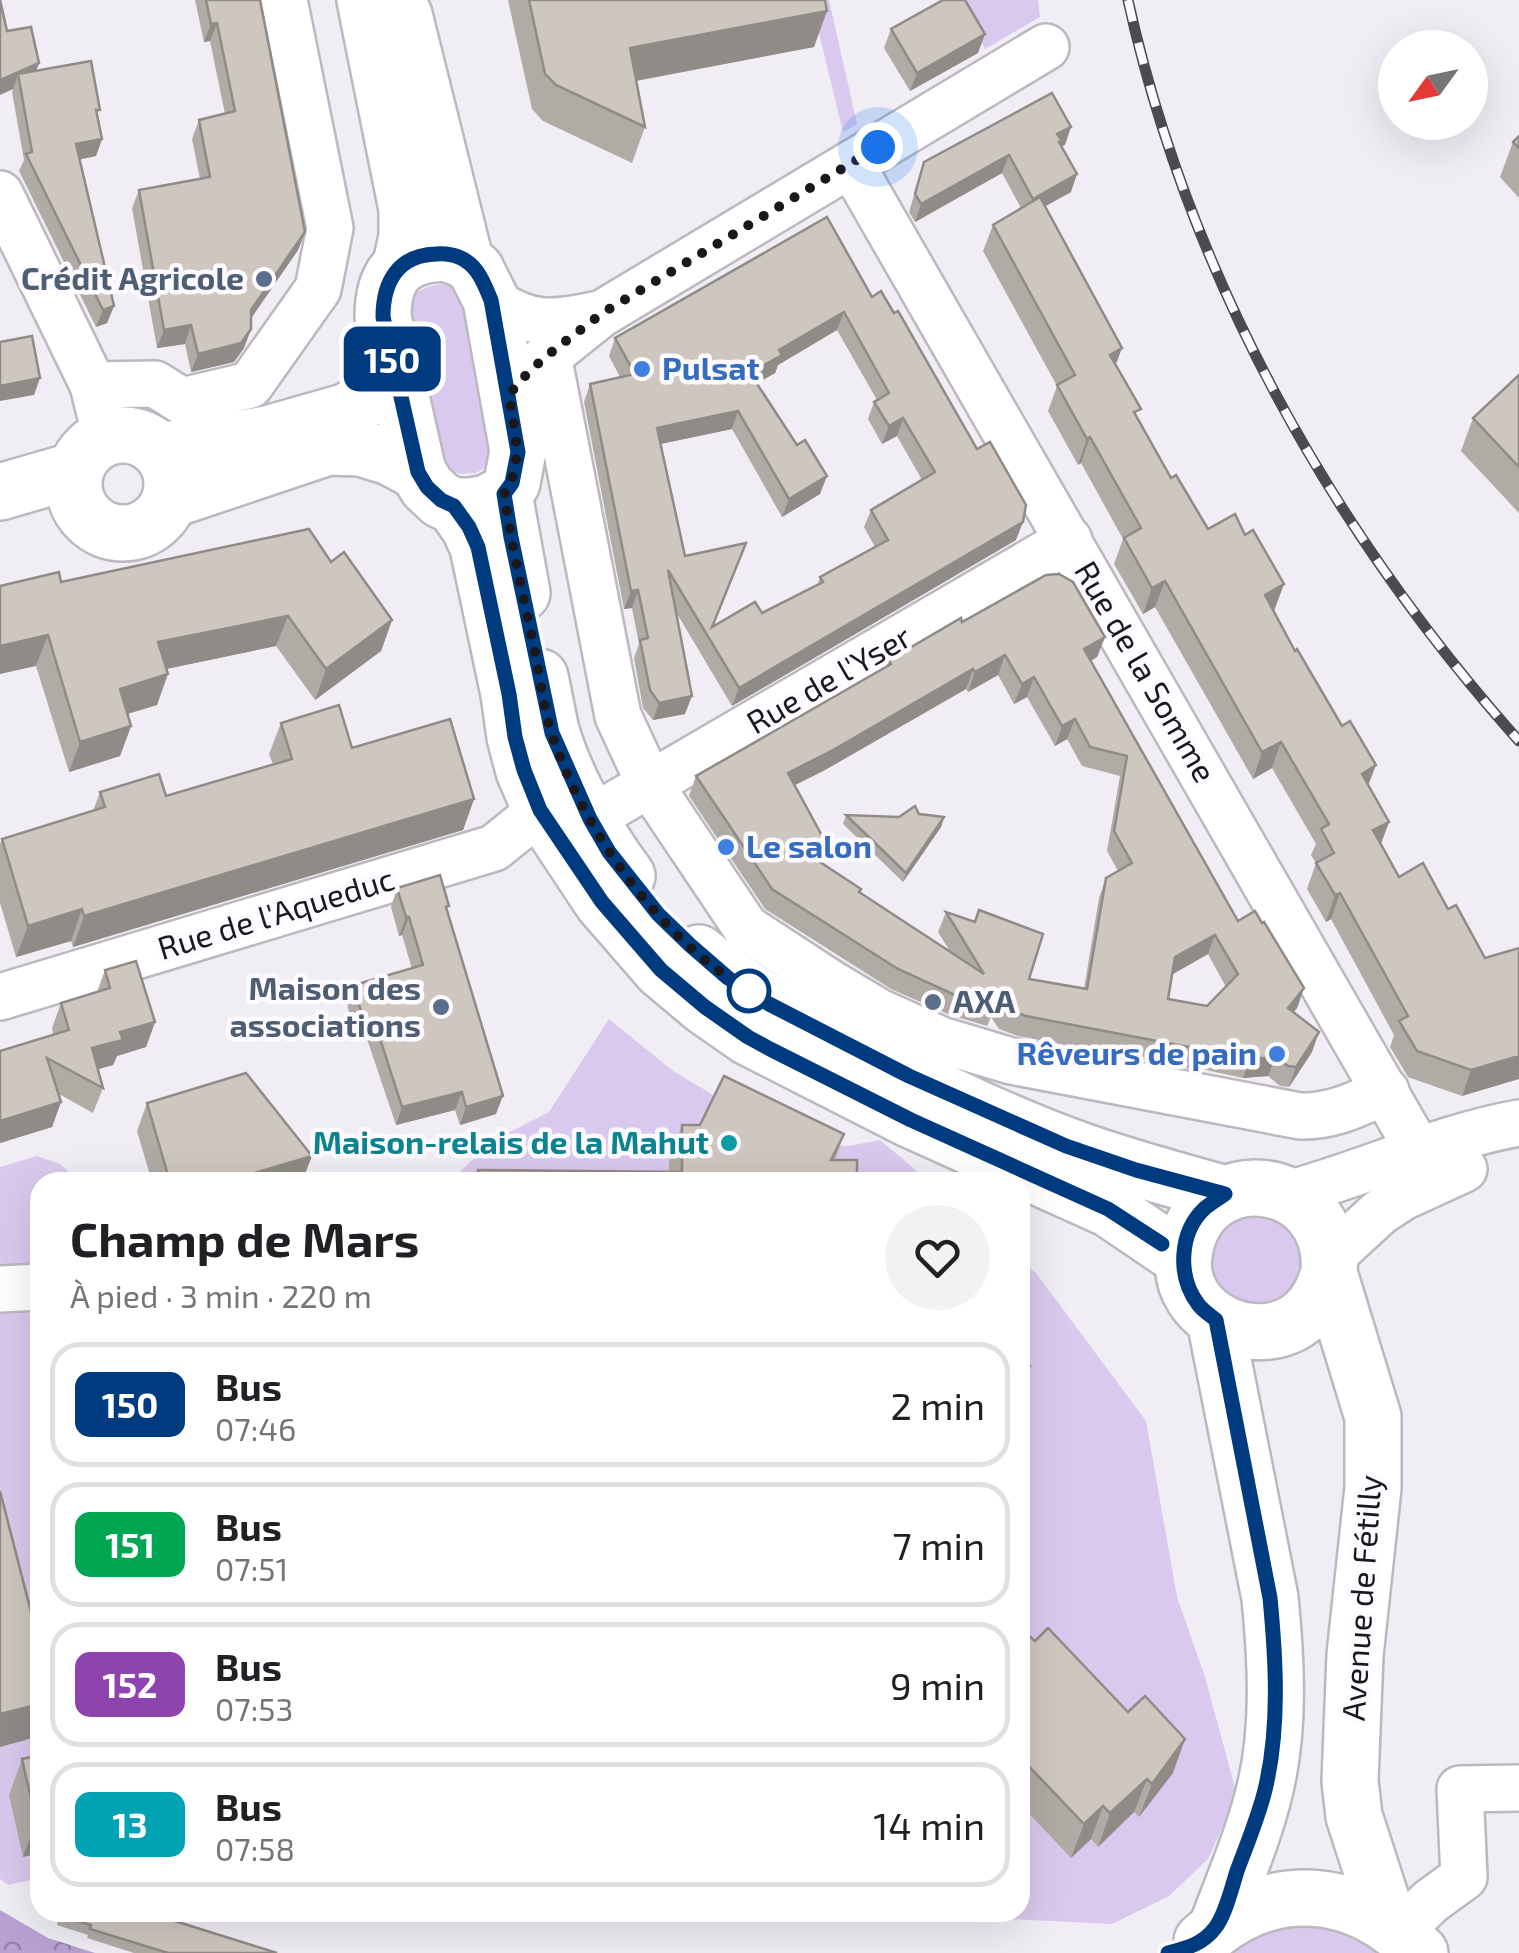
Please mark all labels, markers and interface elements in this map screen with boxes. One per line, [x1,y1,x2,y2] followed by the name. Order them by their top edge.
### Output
[1378,30,1488,140] north arrow
[1378,30,1488,140] map controls
[853,122,903,172] your location
[21,258,244,296] place label: Crédit Agricole
[253,268,275,290] marker: Crédit Agricole
[334,326,450,392] line badge: 150
[364,338,420,380] text: 150
[662,348,760,386] place label: Pulsat
[631,358,653,380] marker: Pulsat
[1068,554,1225,788] street label: Rue de la Somme
[739,616,917,741] street label: Rue de l'Yser
[746,826,872,864] place label: Le salon
[715,836,737,858] marker: Le salon
[153,858,398,966] street label: Rue de l'Aqueduc
[229,968,421,1043] place label: Maison des associations
[728,970,770,1012] unlabelled marker
[953,981,1016,1019] place label: AXA
[922,991,944,1013] marker: AXA
[430,996,452,1018] marker: Maison des associations
[1017,1033,1257,1071] place label: Rêveurs de pain
[1266,1043,1288,1065] marker: Rêveurs de pain
[313,1122,709,1160] place label: Maison-relais de la Mahut
[718,1132,740,1154] marker: Maison-relais de la Mahut
[885,1205,990,1310] button: heart
[70,1209,419,1267] text: Champ de Mars
[70,1276,372,1314] text: À pied · 3 min · 220 m
[215,1363,282,1409] text: Bus
[890,1382,985,1428] text: 2 min
[102,1383,158,1425] text: 150
[215,1409,296,1447] text: 07:46
[1332,1474,1388,1722] street label: Avenue de Fétilly
[215,1503,282,1549] text: Bus
[892,1522,985,1568] text: 7 min
[105,1523,155,1565] text: 151
[215,1549,288,1587] text: 07:51
[215,1643,282,1689] text: Bus
[890,1662,985,1708] text: 9 min
[103,1663,157,1705] text: 152
[215,1689,293,1727] text: 07:53
[215,1783,282,1829] text: Bus
[873,1802,985,1848] text: 14 min
[113,1803,147,1845] text: 13
[215,1829,295,1867] text: 07:58

